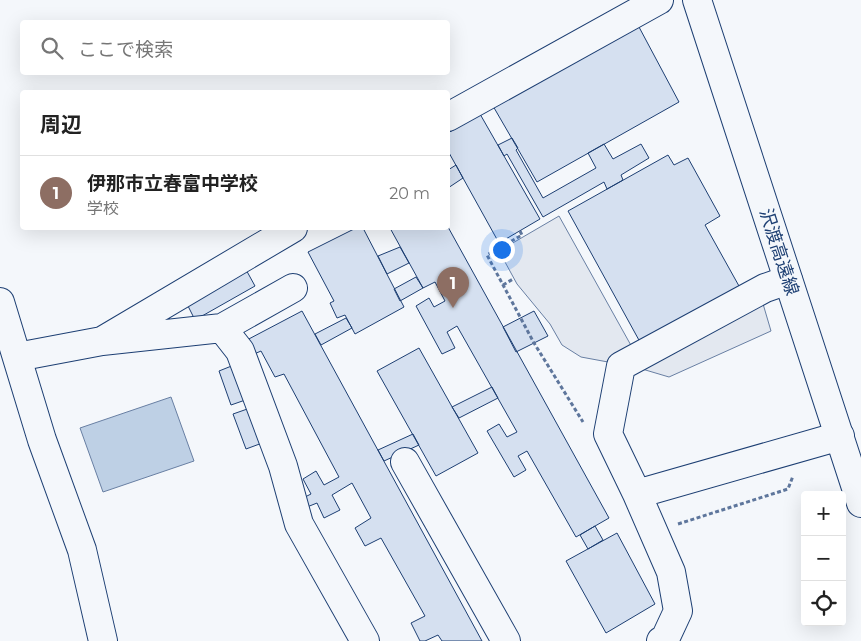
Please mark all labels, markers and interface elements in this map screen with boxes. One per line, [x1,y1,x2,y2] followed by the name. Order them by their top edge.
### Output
[20,20,450,75] search box
[38,34,66,62] icon: search
[78,38,173,61] text: ここで検索
[40,112,82,137] text: 周辺
[87,172,258,195] text: 伊那市立春富中学校
[53,184,59,203] text: 1
[389,184,430,203] text: 20 m
[87,199,119,218] text: 学校
[755,206,803,298] street label: 沢渡高遠線
[489,237,515,263] your location
[437,267,469,308] pin: 1
[801,491,846,626] map controls
[801,491,846,536] button: +
[801,536,846,581] button: −
[801,581,846,626] button: locate

